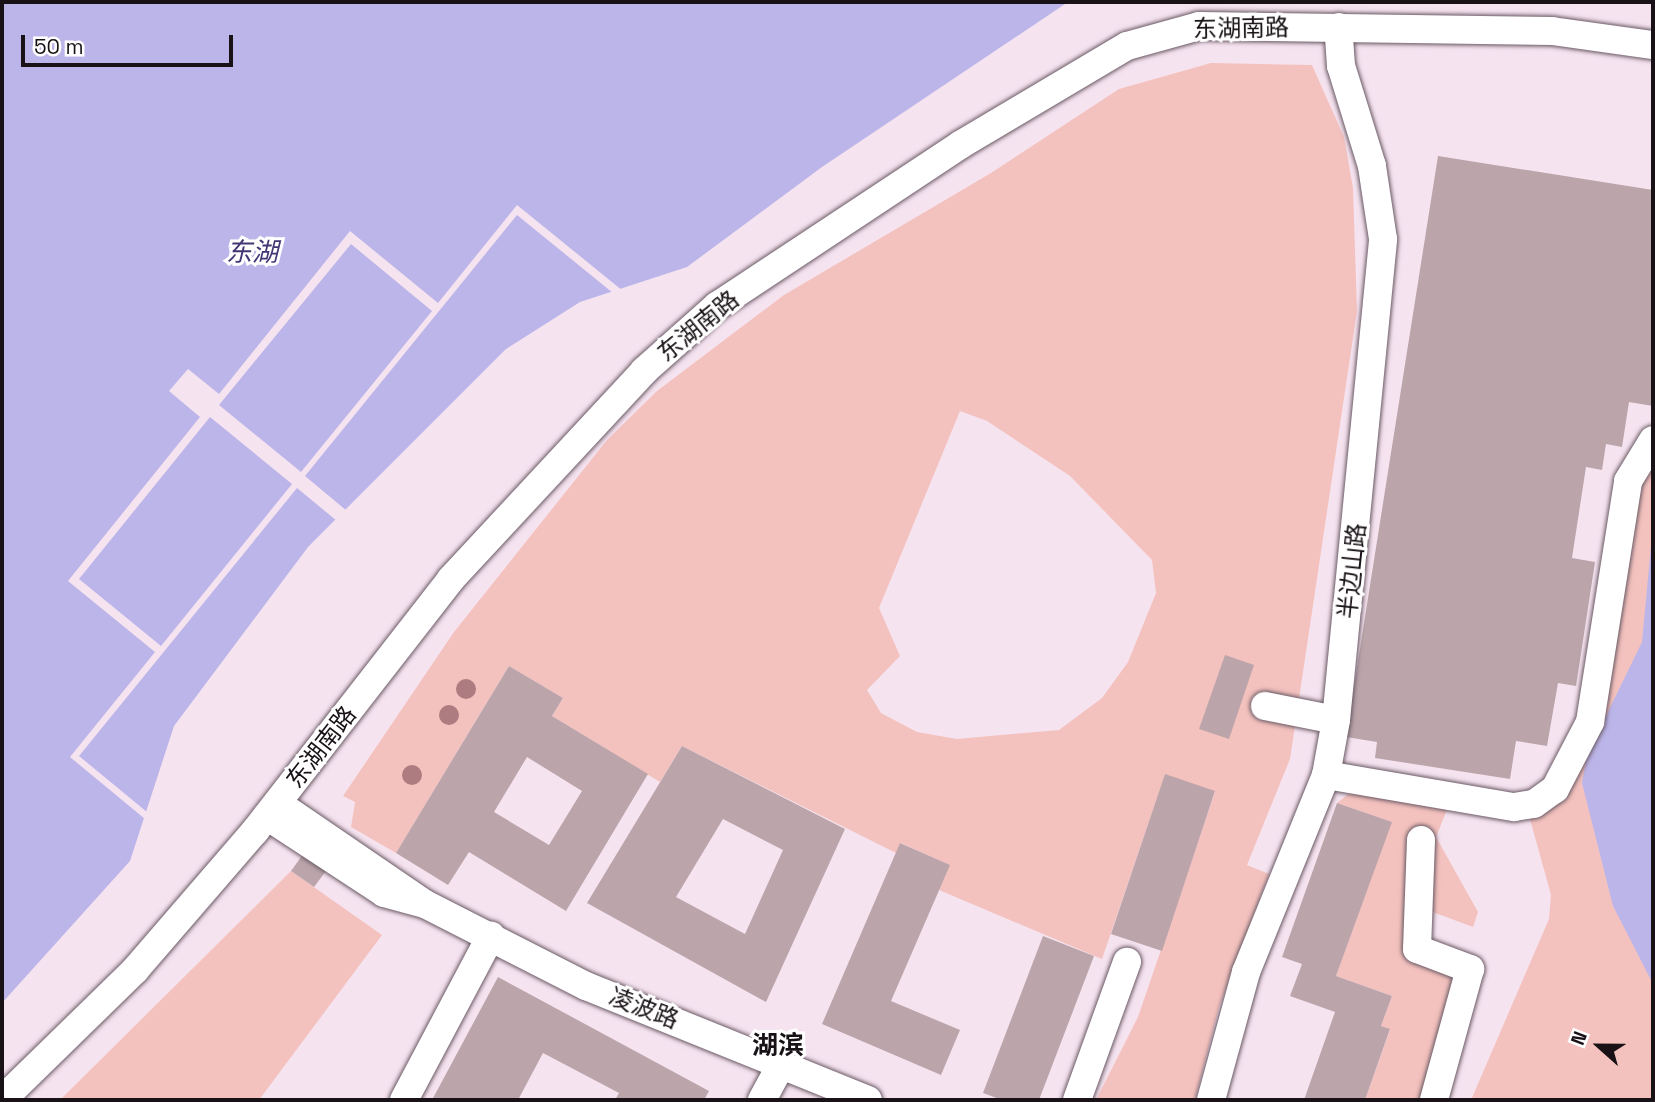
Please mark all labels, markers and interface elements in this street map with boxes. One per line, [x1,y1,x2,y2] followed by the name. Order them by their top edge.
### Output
[1193,13,1289,43] street label: 东湖南路
[24,21,236,65] scale bar
[34,33,84,60] text: 50 m
[226,237,278,269] water label: 东湖
[652,285,744,367] street label: 东湖南路
[1333,522,1371,620] street label: 半边山路
[280,700,362,794] street label: 东湖南路
[605,982,683,1034] street label: 凌波路
[1564,1011,1634,1081] north arrow
[1565,1028,1593,1049] text: N
[752,1030,804,1062] district label: 湖滨

